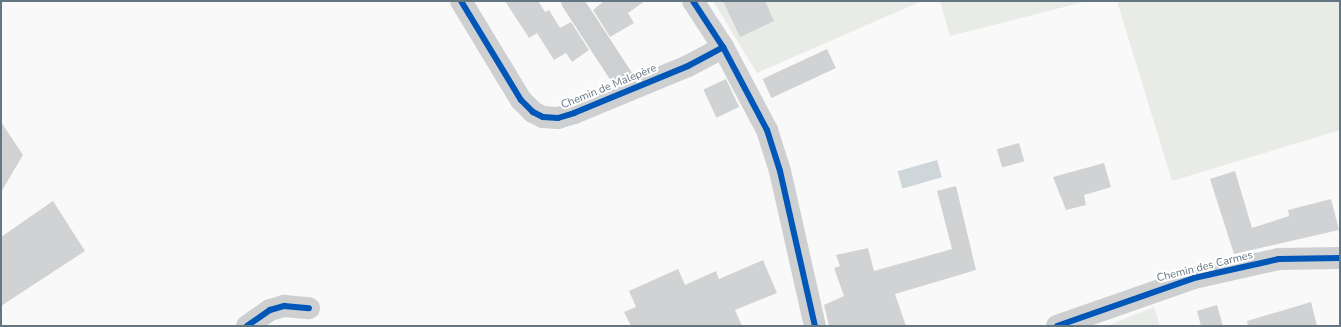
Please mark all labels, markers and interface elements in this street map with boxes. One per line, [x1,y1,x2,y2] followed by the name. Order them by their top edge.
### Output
[559,62,659,112] street label: Chemin de Malepère
[1156,249,1254,285] street label: Chemin des Carmes

